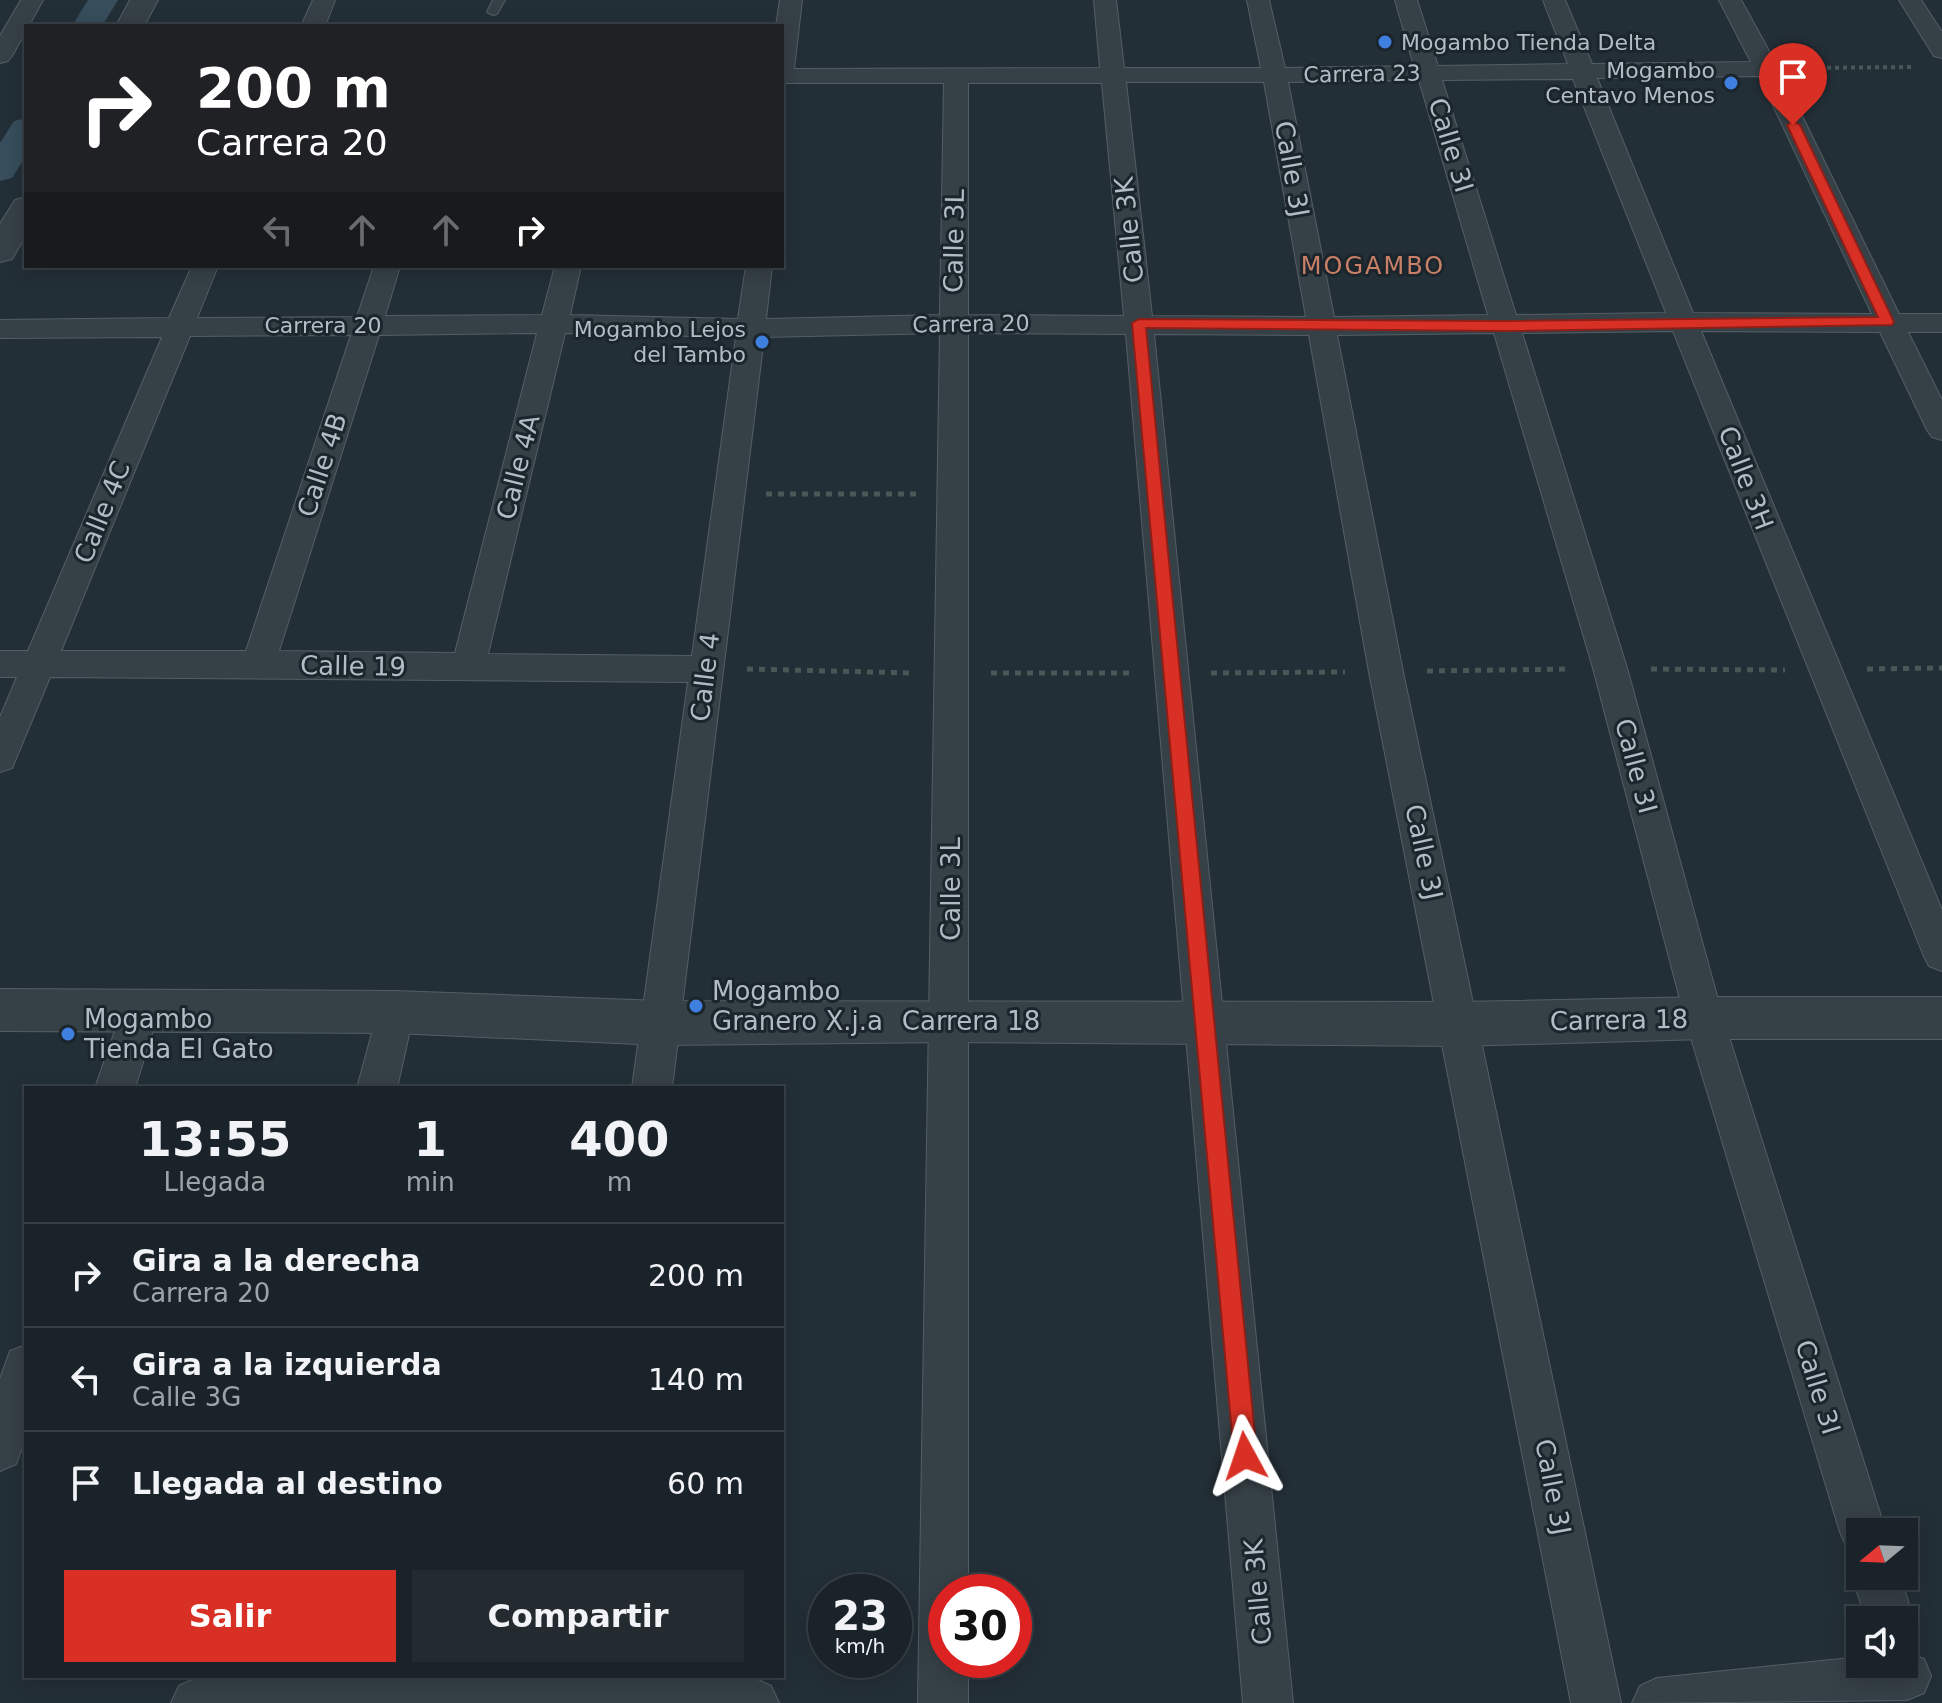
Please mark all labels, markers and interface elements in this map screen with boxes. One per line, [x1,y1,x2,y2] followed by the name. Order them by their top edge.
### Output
[1401,30,1656,55] place label: Mogambo Tienda Delta
[1376,33,1394,51] marker: Mogambo Tienda Delta
[1759,43,1827,125] pin
[196,55,391,120] text: 200 m
[1771,55,1815,99] icon: arrive
[64,56,168,160] icon: right
[1545,58,1715,108] place label: Mogambo Centavo Menos
[1303,60,1421,88] street label: Carrera 23
[1722,74,1740,92] marker: Mogambo Centavo Menos
[1422,94,1480,196] street label: Calle 3I
[1269,119,1315,219] street label: Calle 3J
[196,122,388,163] text: Carrera 20
[1108,175,1149,284] street label: Calle 3K
[938,188,970,293] street label: Calle 3L
[256,208,300,252] icon: left
[340,208,384,252] icon: ahead
[424,208,468,252] icon: ahead
[508,208,552,252] icon: right
[1301,252,1445,280] district label: MOGAMBO
[912,310,1030,338] street label: Carrera 20
[264,313,382,338] street label: Carrera 20
[574,317,746,367] place label: Mogambo Lejos del Tambo
[753,333,771,351] marker: Mogambo Lejos del Tambo
[291,409,353,521] street label: Calle 4B
[490,411,546,523] street label: Calle 4A
[1712,422,1780,534] street label: Calle 3H
[68,457,136,567] street label: Calle 4C
[685,631,725,723] street label: Calle 4
[300,650,406,682] street label: Calle 19
[1609,715,1663,817] street label: Calle 3I
[1399,801,1449,903] street label: Calle 3J
[936,837,966,941] street label: Calle 3L
[712,976,883,1036] place label: Mogambo Granero X.j.a
[687,997,705,1015] marker: Mogambo Granero X.j.a
[83,1004,274,1064] place label: Mogambo Tienda El Gato
[1550,1004,1688,1036] street label: Carrera 18
[902,1006,1040,1036] street label: Carrera 18
[59,1025,77,1043] marker: Mogambo Tienda El Gato
[138,1111,291,1167] text: 13:55
[414,1111,447,1167] text: 1
[569,1111,669,1167] text: 400
[164,1167,266,1197] text: Llegada
[406,1167,455,1197] text: min
[607,1167,632,1197] text: m
[132,1243,420,1278] text: Gira a la derecha
[64,1253,108,1297] icon: right
[648,1258,744,1293] text: 200 m
[132,1278,270,1308] text: Carrera 20
[1789,1336,1847,1438] street label: Calle 3I
[132,1347,442,1382] text: Gira a la izquierda
[64,1357,108,1401] icon: left
[648,1362,744,1397] text: 140 m
[132,1382,241,1412] text: Calle 3G
[1203,1414,1287,1498] position arrow
[1529,1437,1577,1537] street label: Calle 3J
[64,1461,108,1505] icon: arrive
[132,1466,443,1501] text: Llegada al destino
[667,1466,744,1501] text: 60 m
[1846,1518,1918,1590] north arrow
[1846,1518,1918,1678] map controls
[1238,1537,1278,1646] street label: Calle 3K
[64,1570,396,1662] button: Salir
[412,1570,744,1662] button: Compartir
[928,1574,1032,1678] speed limit sign: 30
[832,1593,888,1639] text: 23
[1846,1606,1918,1678] button: sound
[835,1634,885,1658] text: km/h

